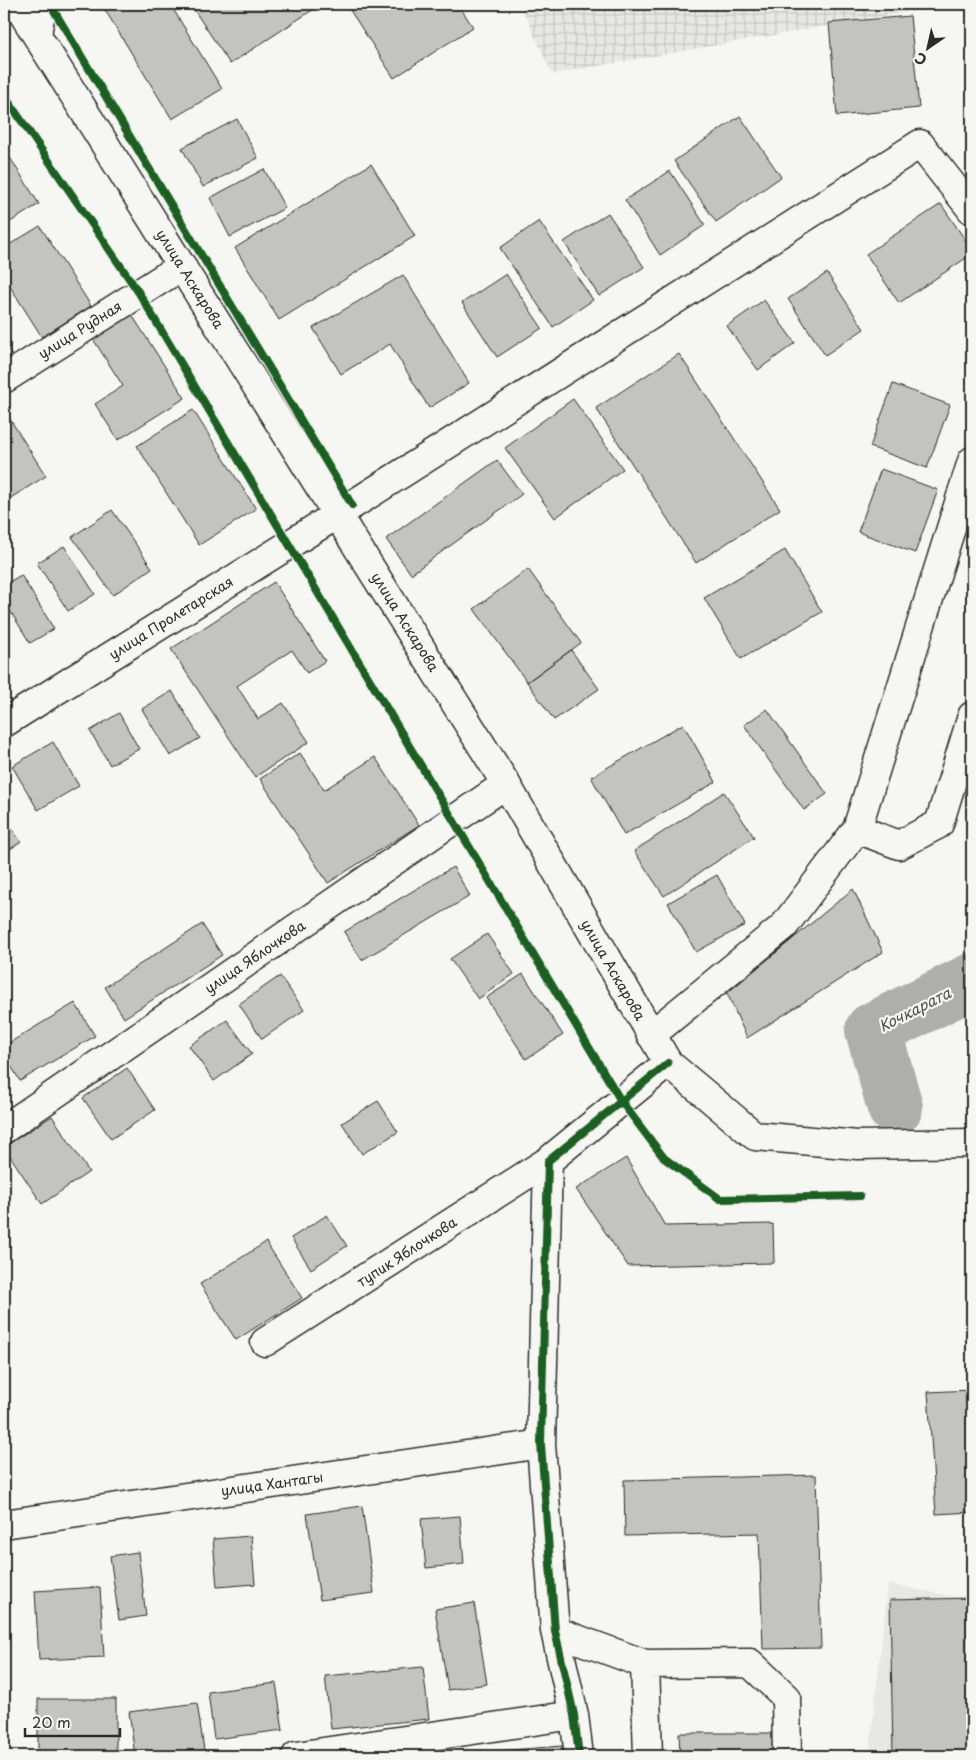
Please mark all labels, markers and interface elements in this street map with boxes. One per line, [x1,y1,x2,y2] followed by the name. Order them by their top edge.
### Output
[904,22,954,72] north arrow
[910,48,931,71] text: С
[151,225,230,333] street label: улица Аскарова
[34,295,126,364] street label: улица Рудная
[366,568,445,676] street label: улица Аскарова
[105,571,237,664] street label: улица Пролетарская
[200,915,310,998] street label: улица Яблочкова
[576,915,651,1025] street label: улица Аскарова
[874,980,955,1037] water label: Кочкарата
[353,1211,461,1292] street label: тупик Яблочкова
[219,1466,324,1501] street label: улица Хантагы
[25,1705,120,1737] scale bar
[32,1710,71,1733] text: 20 m

